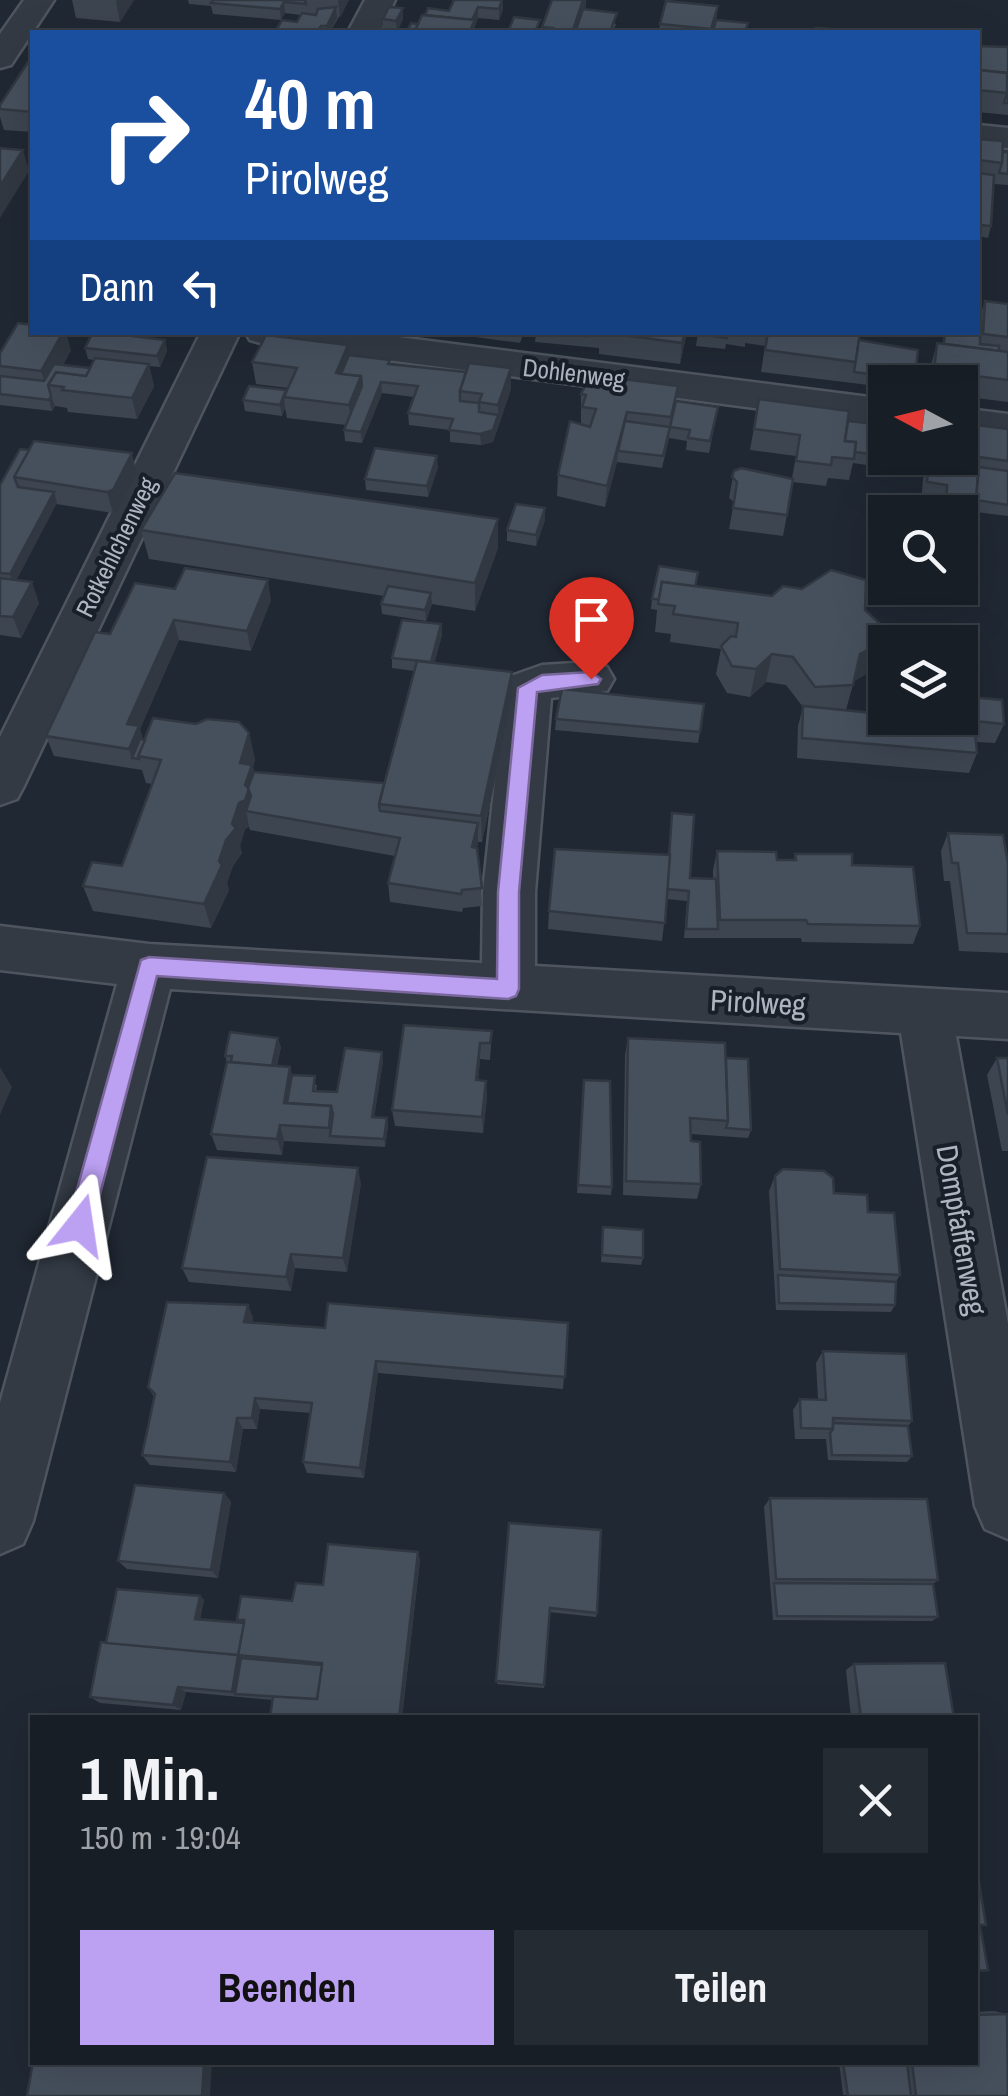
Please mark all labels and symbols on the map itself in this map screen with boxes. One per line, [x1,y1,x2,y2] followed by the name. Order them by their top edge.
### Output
[521,350,628,396] street label: Dohlenweg
[868,365,978,475] north arrow
[68,471,165,623] street label: Rotkehlchenweg
[549,577,634,680] pin
[709,980,807,1024] street label: Pirolweg
[927,1142,997,1318] street label: Dompfaffenweg
[28,1173,132,1277] position arrow

